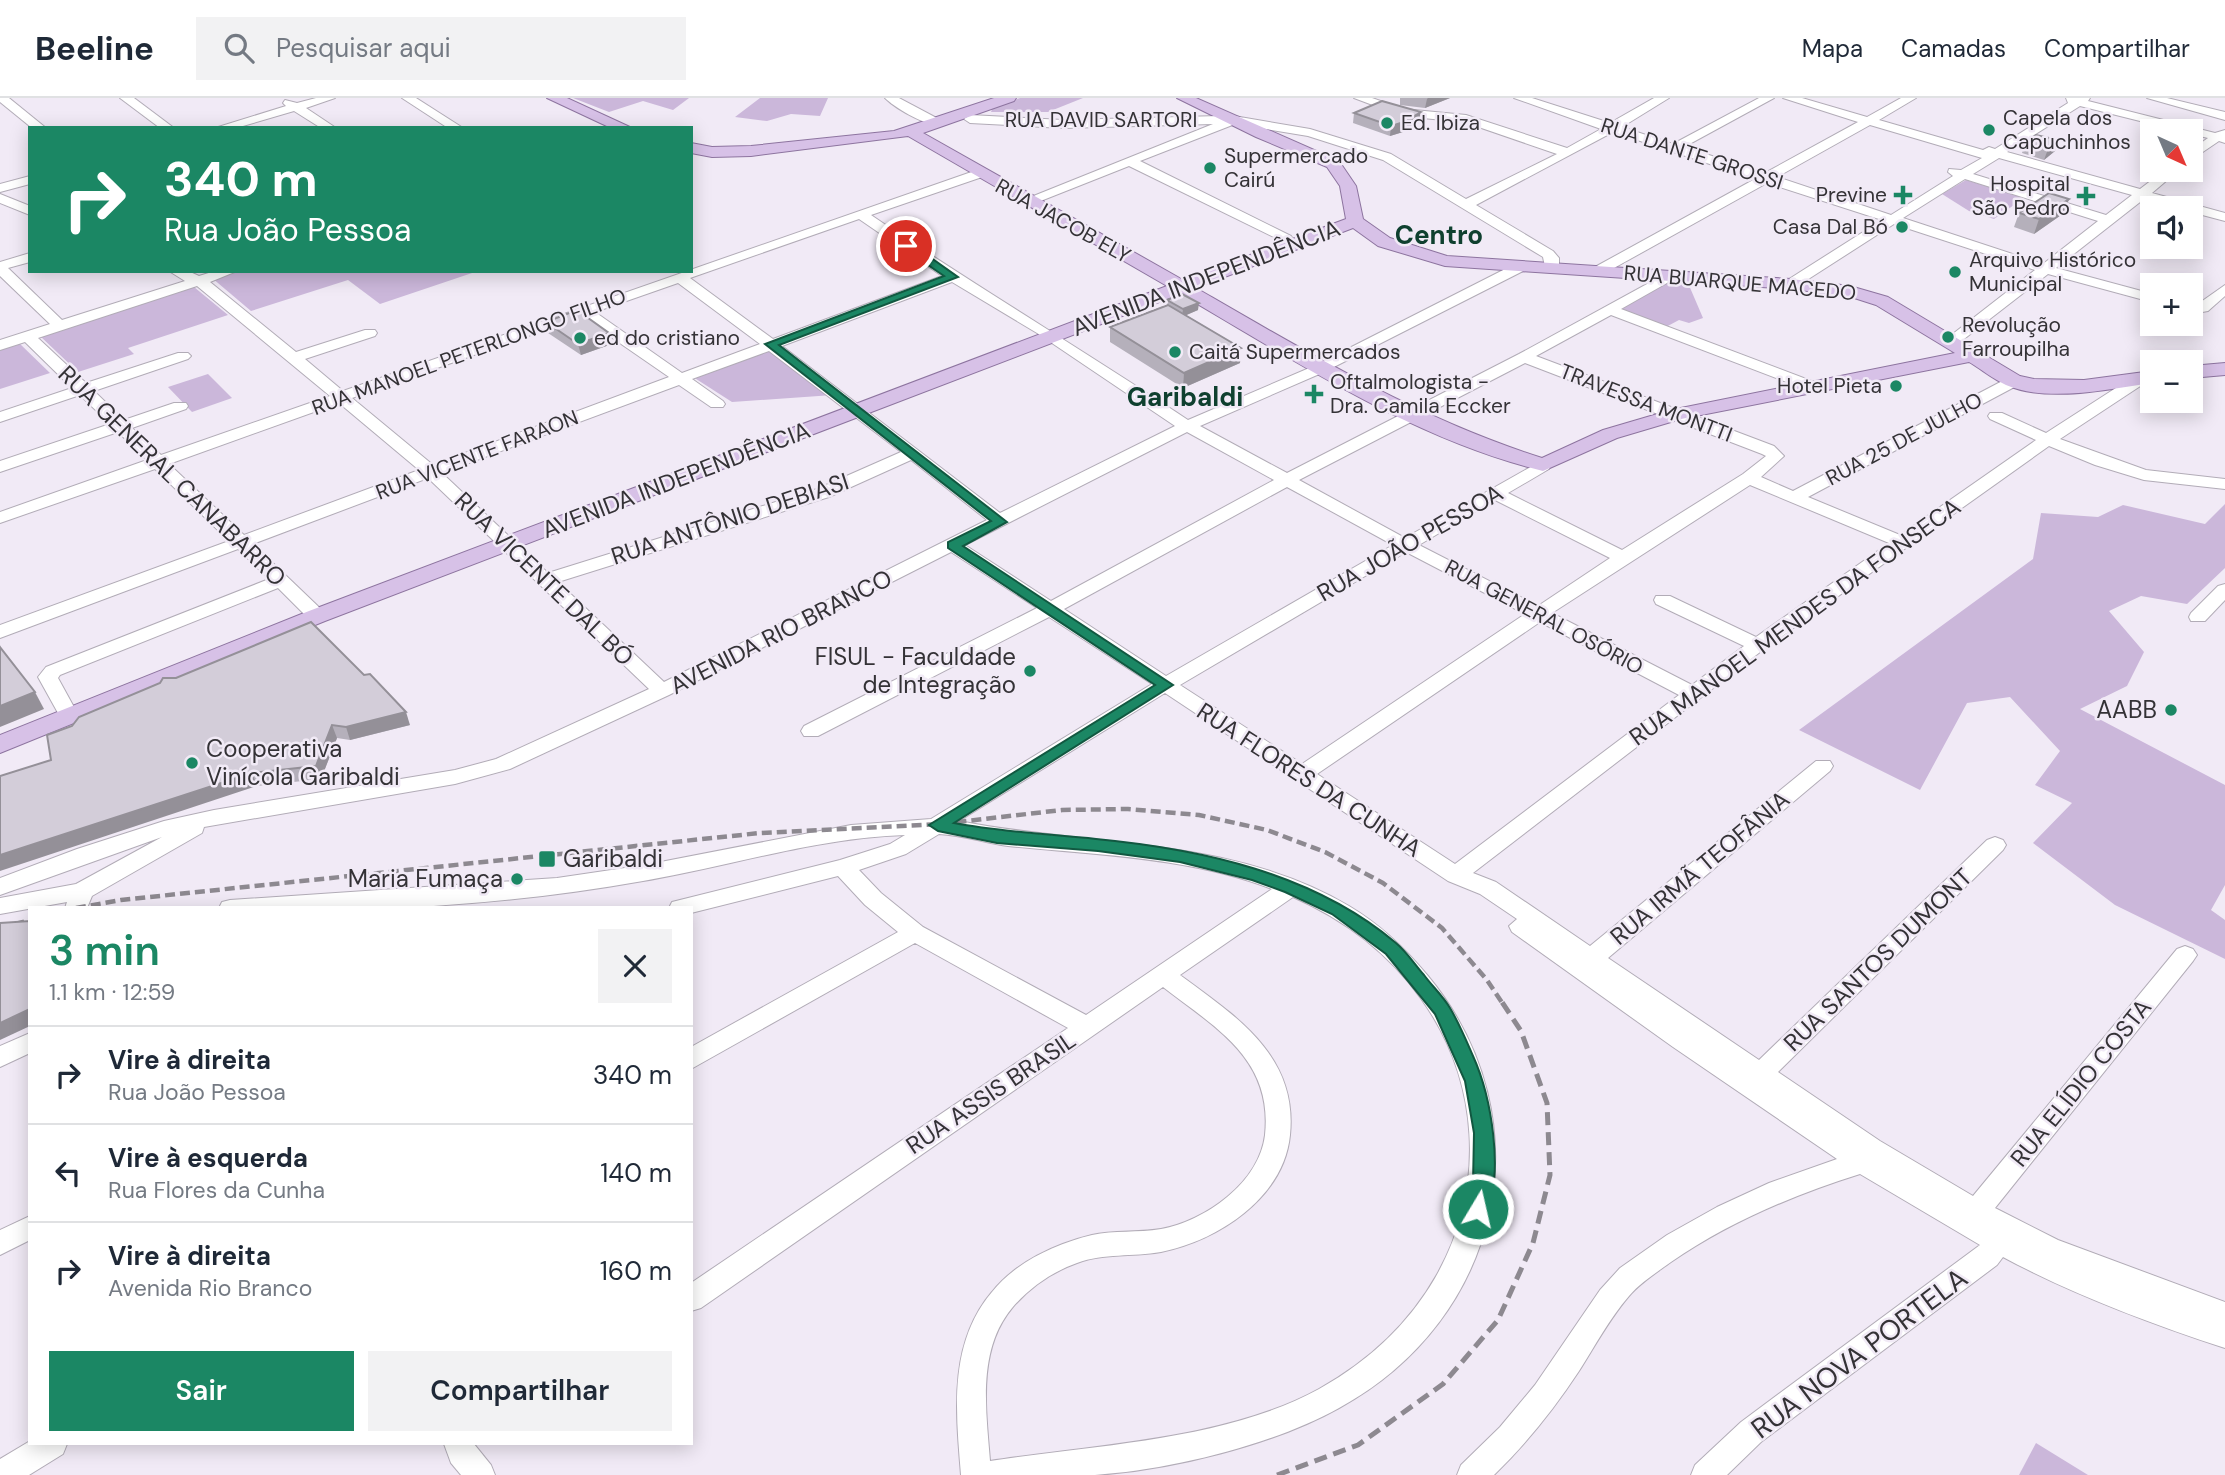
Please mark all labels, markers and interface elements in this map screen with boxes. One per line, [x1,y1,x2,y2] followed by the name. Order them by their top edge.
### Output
[196,17,686,80] search box
[35,27,154,70] text: Beeline
[220,29,258,67] icon: search
[276,31,451,65] text: Pesquisar aqui
[1802,33,1863,64] text: Mapa
[1901,33,2006,64] text: Camadas
[2044,33,2190,64] text: Compartilhar
[2003,104,2131,156] place label: Capela dos Capuchinhos
[1005,106,1197,134] street label: RUA DAVID SARTORI
[1401,109,1480,137] place label: Ed. Ibiza
[1597,111,1787,197] street label: RUA DANTE GROSSI
[1379,115,1395,131] marker: Ed. Ibiza
[2140,119,2203,182] north arrow
[2140,119,2203,413] map controls
[1981,122,1997,138] marker: Capela dos Capuchinhos
[1224,142,1368,194] place label: Supermercado Cairú
[164,147,318,211] text: 340 m
[49,154,140,245] icon: right
[1202,160,1218,176] marker: Supermercado Cairú
[1972,170,2070,222] place label: Hospital São Pedro
[990,172,1136,270] street label: RUA JACOB ELY
[1816,181,1887,209] place label: Previne
[1893,185,1913,205] marker: Previne
[2076,186,2096,206] marker: Hospital São Pedro
[2140,196,2203,259] button: sound
[164,209,412,251] text: Rua João Pessoa
[1067,212,1344,343] street label: AVENIDA INDEPENDÊNCIA
[1773,213,1888,241] place label: Casa Dal Bó
[876,216,936,276] pin
[1395,218,1483,252] district label: Centro
[1894,219,1910,235] marker: Casa Dal Bó
[887,227,925,265] icon: arrive
[1969,246,2136,298] place label: Arquivo Histórico Municipal
[1623,259,1857,307] street label: RUA BUARQUE MACEDO
[1947,264,1963,280] marker: Arquivo Histórico Municipal
[2140,273,2203,336] button: +
[308,282,630,422] street label: RUA MANOEL PETERLONGO FILHO
[1962,311,2070,363] place label: Revolução Farroupilha
[594,324,740,352] place label: ed do cristiano
[1940,329,1956,345] marker: Revolução Farroupilha
[572,330,588,346] marker: ed do cristiano
[1189,338,1400,366] place label: Caitá Supermercados
[1167,344,1183,360] marker: Caitá Supermercados
[2140,350,2203,413] button: −
[1556,357,1736,449] street label: TRAVESSA MONTTI
[52,358,293,593] street label: RUA GENERAL CANABARRO
[1330,368,1511,420] place label: Oftalmologista - Dra. Camila Eccker
[1777,372,1882,400] place label: Hotel Pieta
[1888,378,1904,394] marker: Hotel Pieta
[1127,380,1243,414] district label: Garibaldi
[1304,384,1324,404] marker: Oftalmologista - Dra. Camila Eccker
[1821,386,1987,492] street label: RUA 25 DE JULHO
[372,403,582,507] street label: RUA VICENTE FARAON
[537,414,814,545] street label: AVENIDA INDEPENDÊNCIA
[607,465,853,572] street label: RUA ANTÔNIO DEBIASI
[1311,477,1508,608] street label: RUA JOÃO PESSOA
[448,485,640,672] street label: RUA VICENTE DAL BÓ
[1623,491,1966,752] street label: RUA MANOEL MENDES DA FONSECA
[1440,553,1648,681] street label: RUA GENERAL OSÓRIO
[665,562,897,701] street label: AVENIDA RIO BRANCO
[815,641,1016,700] place label: FISUL - Faculdade de Integração
[1022,663,1038,679] marker: FISUL - Faculdade de Integração
[2096,694,2157,725] place label: AABB
[1191,695,1427,864] street label: RUA FLORES DA CUNHA
[2163,702,2179,718] marker: AABB
[206,733,400,792] place label: Cooperativa Vinícola Garibaldi
[184,755,200,771] marker: Cooperativa Vinícola Garibaldi
[1604,783,1796,952] street label: RUA IRMÃ TEOFÂNIA
[563,843,663,874] place label: Garibaldi
[537,849,557,869] marker: Garibaldi
[1777,861,1979,1058] street label: RUA SANTOS DUMONT
[348,863,503,894] place label: Maria Fumaça
[509,871,525,887] marker: Maria Fumaça
[49,923,160,978] text: 3 min
[598,929,672,1003] button: close
[49,977,175,1007] text: 1.1 km · 12:59
[2003,992,2158,1173] street label: RUA ELÍDIO COSTA
[900,1024,1082,1161] street label: RUA ASSIS BRASIL
[108,1043,271,1077] text: Vire à direita
[49,1056,87,1094] icon: right
[593,1058,672,1092] text: 340 m
[108,1077,286,1107] text: Rua João Pessoa
[108,1141,308,1175] text: Vire à esquerda
[49,1154,87,1192] icon: left
[600,1156,672,1190] text: 140 m
[1441,1172,1515,1246] position arrow
[108,1175,325,1205] text: Rua Flores da Cunha
[108,1239,271,1273] text: Vire à direita
[49,1252,87,1290] icon: right
[600,1254,672,1288] text: 160 m
[1744,1260,1975,1447] street label: RUA NOVA PORTELA
[108,1273,312,1303] text: Avenida Rio Branco
[49,1351,354,1431] button: Sair
[368,1351,672,1431] button: Compartilhar

